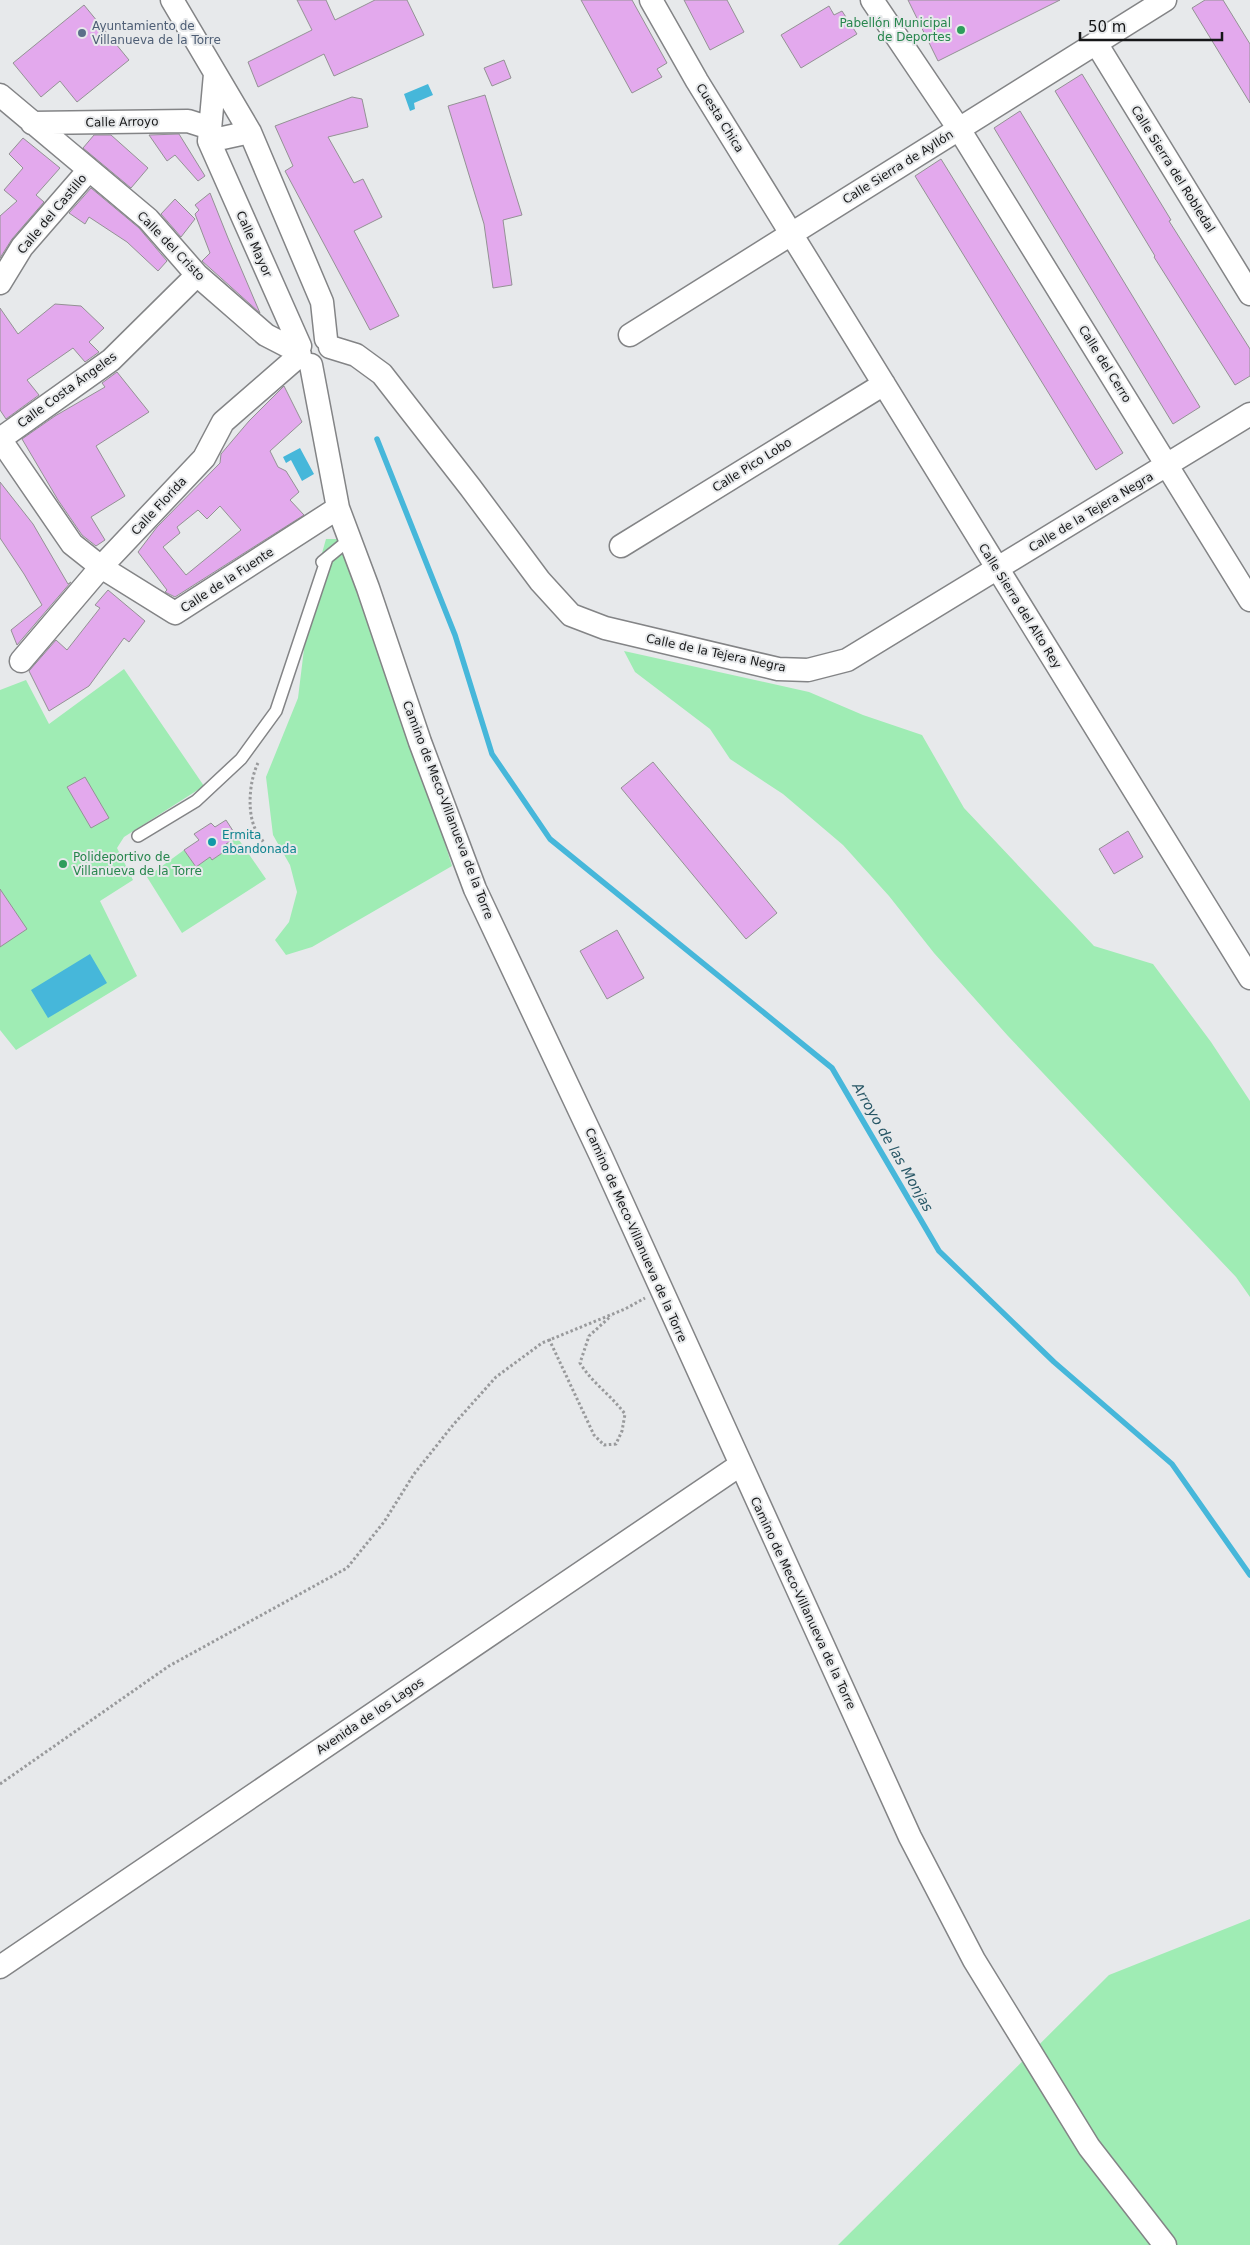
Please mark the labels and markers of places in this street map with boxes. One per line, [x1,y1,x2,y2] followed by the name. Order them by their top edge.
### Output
[839,16,951,44] place label: Pabellón Municipal de Deportes
[92,19,221,47] place label: Ayuntamiento de Villanueva de la Torre
[955,24,967,36] marker: Pabellón Municipal de Deportes
[76,27,88,39] marker: Ayuntamiento de Villanueva de la Torre
[222,828,297,856] place label: Ermita abandonada
[206,836,218,848] marker: Ermita abandonada
[73,850,202,878] place label: Polideportivo de Villanueva de la Torre
[57,858,69,870] marker: Polideportivo de Villanueva de la Torre

